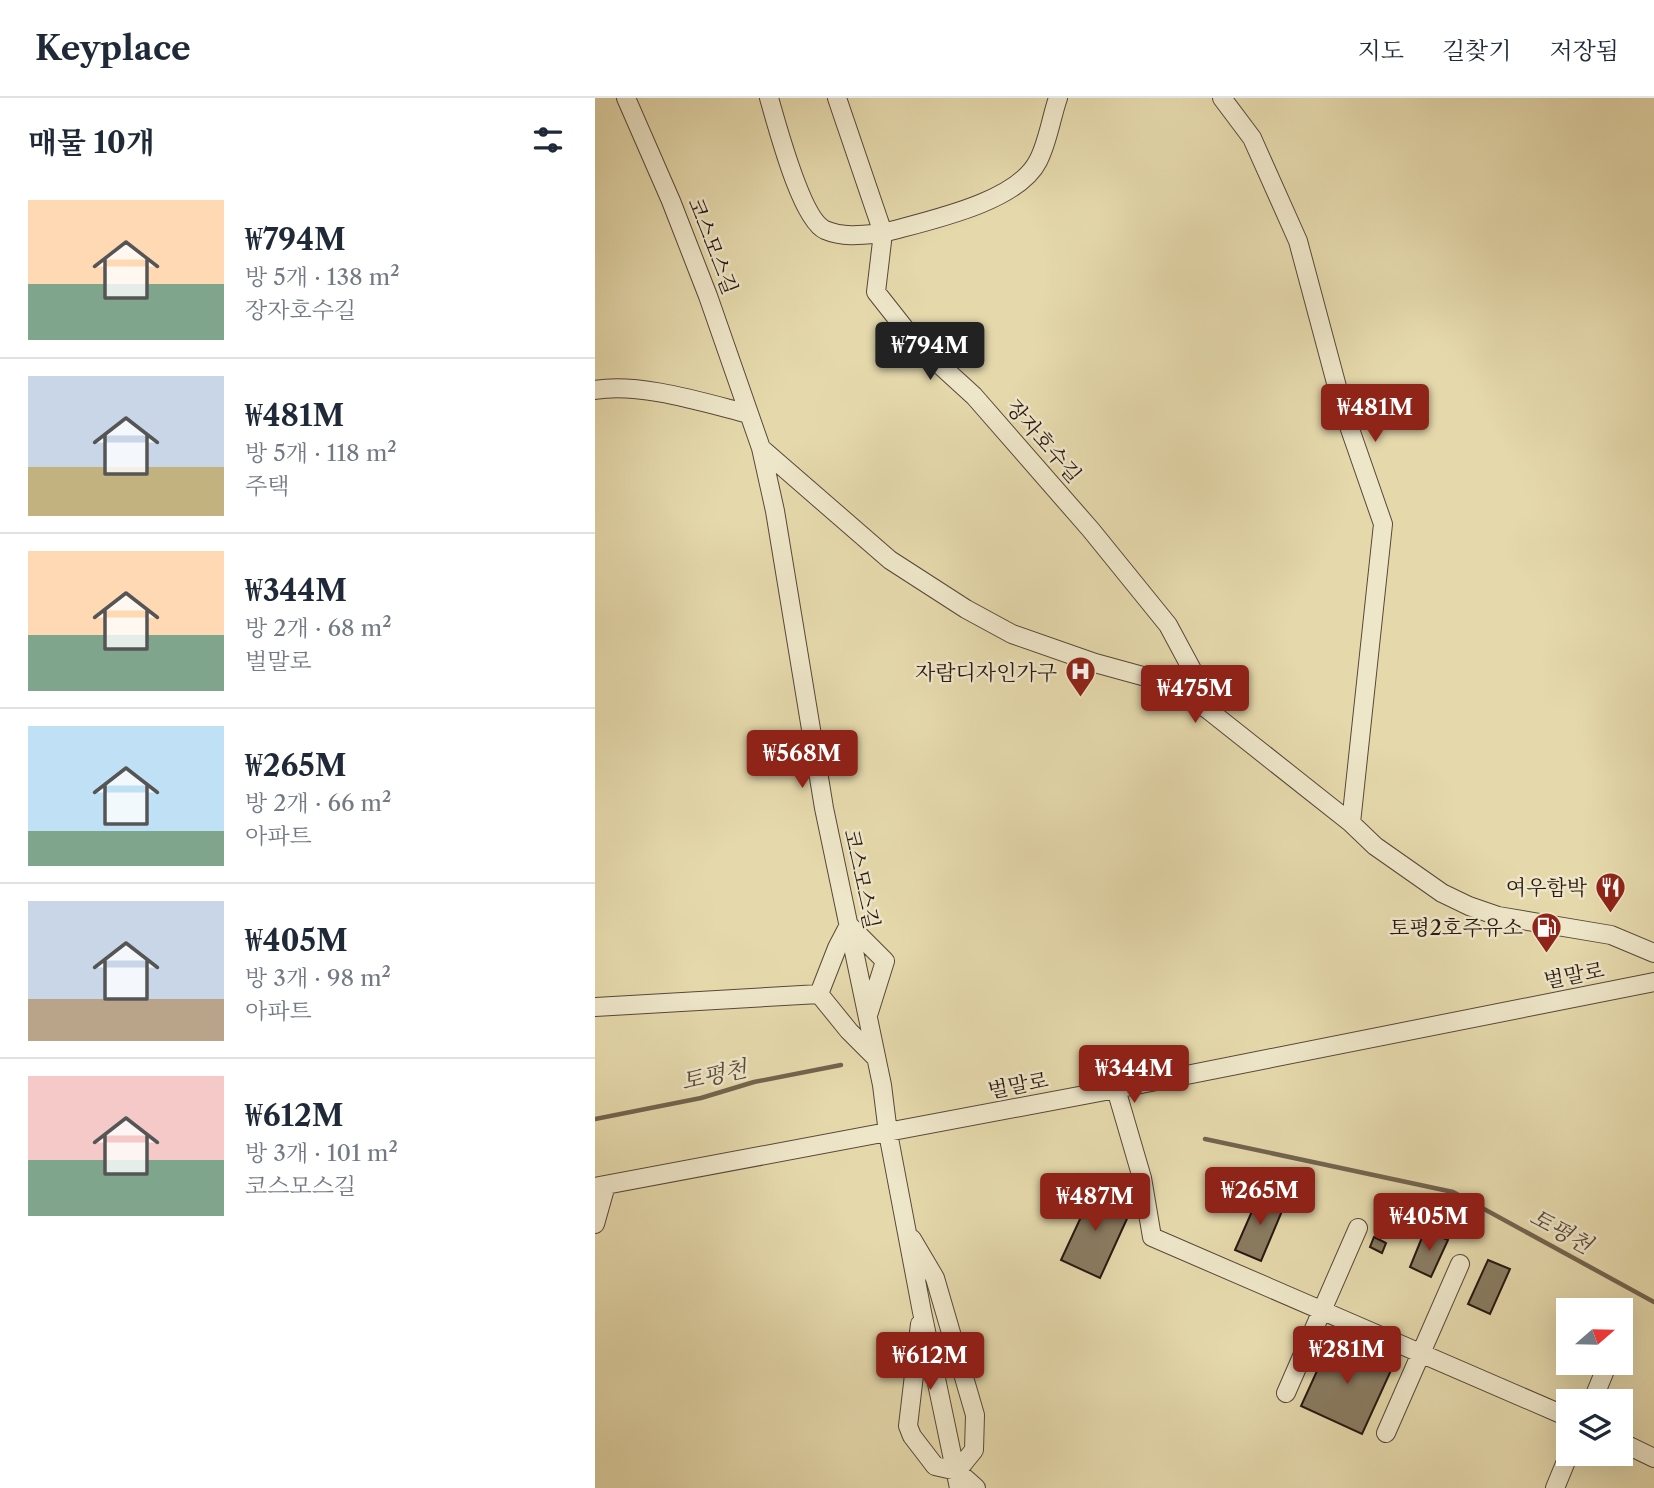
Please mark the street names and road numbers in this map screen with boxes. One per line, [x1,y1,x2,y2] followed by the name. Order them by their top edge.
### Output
[683,194,743,298] street label: 코스모스길
[1001,395,1087,487] street label: 장자호수길
[839,827,885,931] street label: 코스모스길
[1542,957,1606,993] street label: 벌말로
[986,1067,1050,1103] street label: 벌말로

